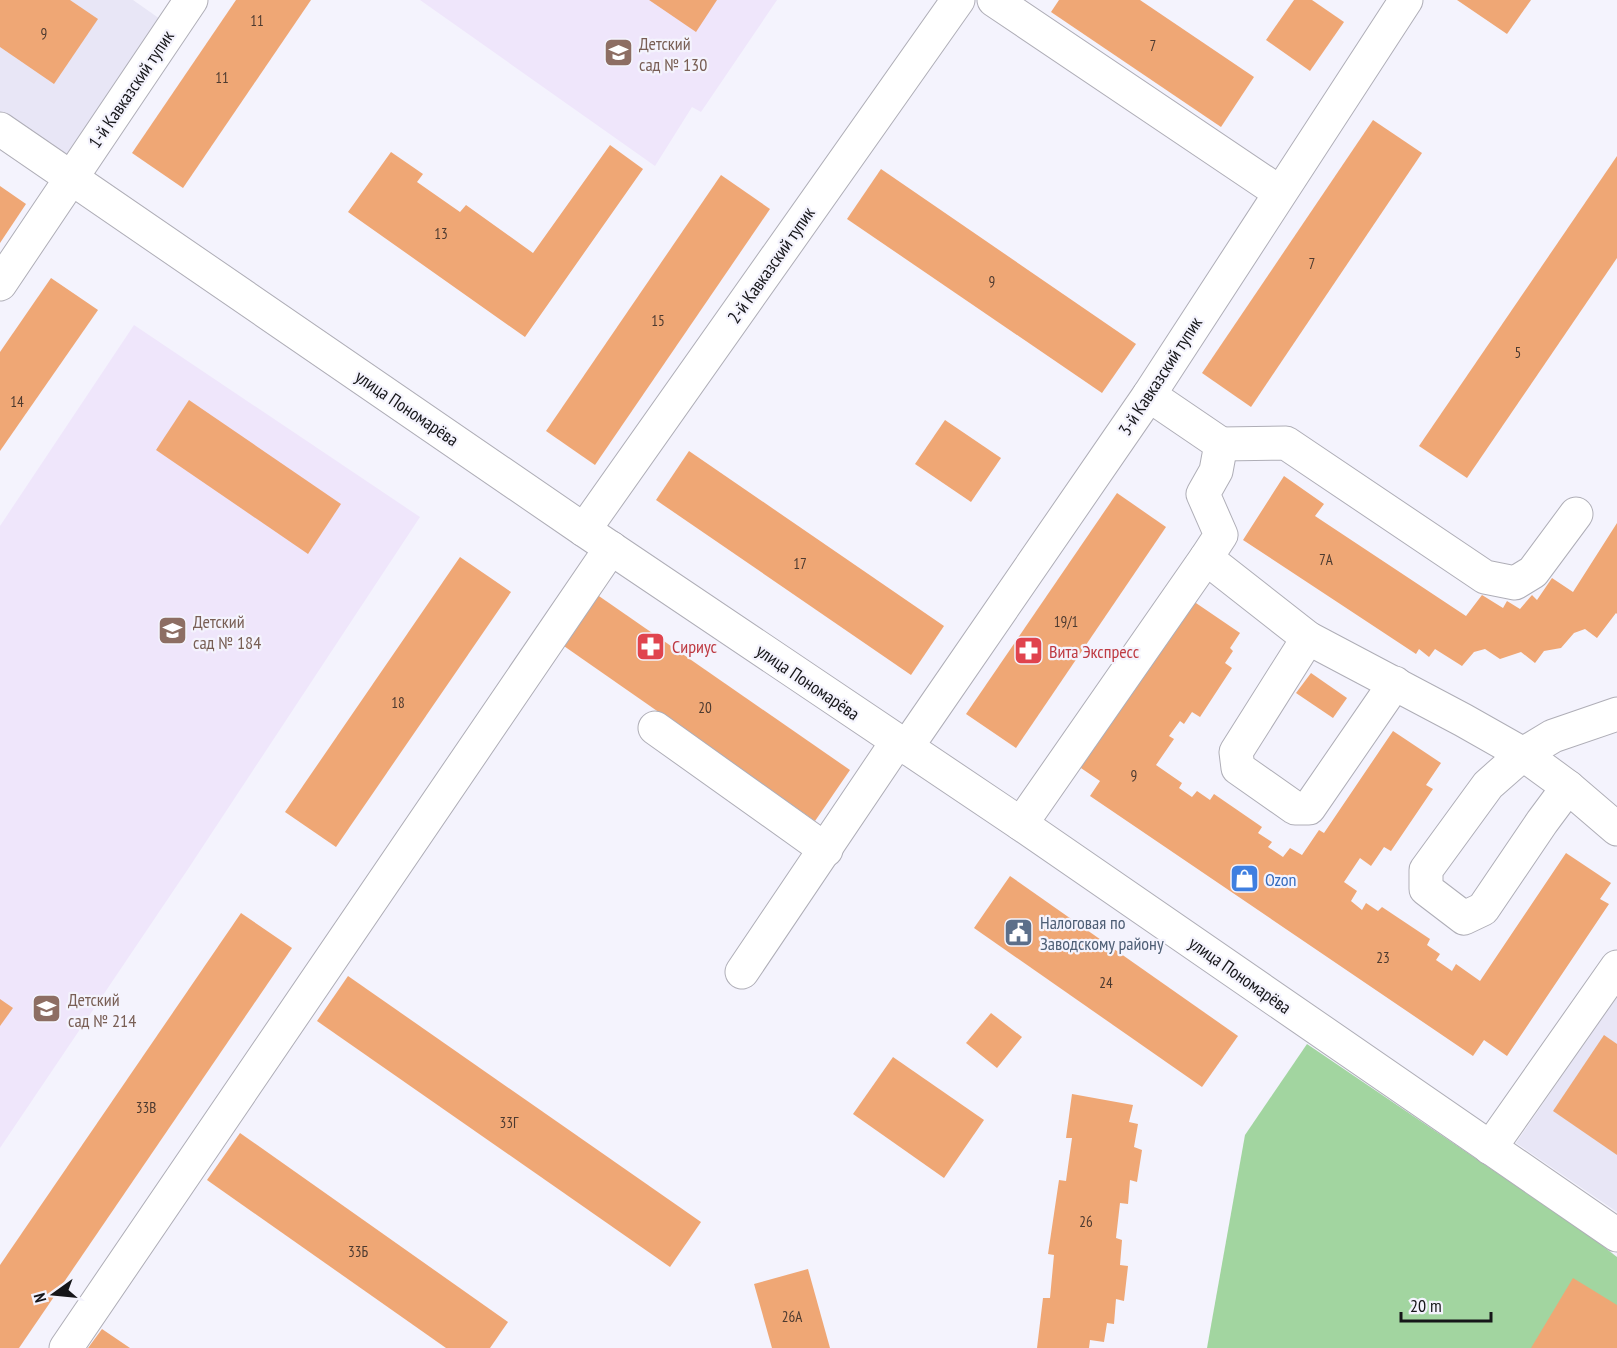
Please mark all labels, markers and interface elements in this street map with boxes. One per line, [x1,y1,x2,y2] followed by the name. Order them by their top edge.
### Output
[250,11,264,30] house number: 11
[41,24,47,43] house number: 9
[83,26,179,152] street label: 1-й Кавказский тупик
[639,32,707,76] place label: Детский сад № 130
[1150,36,1156,55] house number: 7
[602,37,634,69] school or university icon: Детский сад № 130
[215,68,229,87] house number: 11
[722,202,820,328] street label: 2-й Кавказский тупик
[434,224,448,243] house number: 13
[1309,254,1315,273] house number: 7
[989,272,995,291] house number: 9
[651,311,665,330] house number: 15
[1113,312,1207,440] street label: 3-й Кавказский тупик
[1515,343,1521,362] house number: 5
[351,365,463,451] street label: улица Пономарёва
[10,392,24,411] house number: 14
[1319,550,1334,569] house number: 7А
[793,554,807,573] house number: 17
[193,610,261,654] place label: Детский сад № 184
[1054,612,1078,631] house number: 19/1
[156,615,188,647] school or university icon: Детский сад № 184
[635,630,667,662] pharmacy icon: Сириус
[672,635,718,658] place label: Сириус
[1012,635,1044,667] pharmacy icon: Вита Экспресс
[752,639,864,725] street label: улица Пономарёва
[1049,640,1140,663] place label: Вита Экспресс
[391,693,405,712] house number: 18
[698,698,712,717] house number: 20
[1131,766,1137,785] house number: 9
[1228,863,1260,895] shop icon: Ozon
[1265,868,1297,891] place label: Ozon
[1040,911,1164,955] place label: Налоговая по Заводскому району
[1003,916,1035,948] public building icon: Налоговая по Заводскому району
[1184,931,1296,1019] street label: улица Пономарёва
[1376,948,1390,967] house number: 23
[1099,973,1113,992] house number: 24
[68,988,136,1032] place label: Детский сад № 214
[31,993,63,1025] school or university icon: Детский сад № 214
[136,1098,156,1117] house number: 33В
[500,1113,519,1132] house number: 33Г
[1079,1212,1093,1231] house number: 26
[348,1242,368,1261] house number: 33Б
[24,1264,84,1324] north arrow
[1401,1285,1491,1323] scale bar
[29,1291,50,1305] text: N
[1410,1294,1442,1317] text: 20 m
[782,1307,803,1326] house number: 26А

